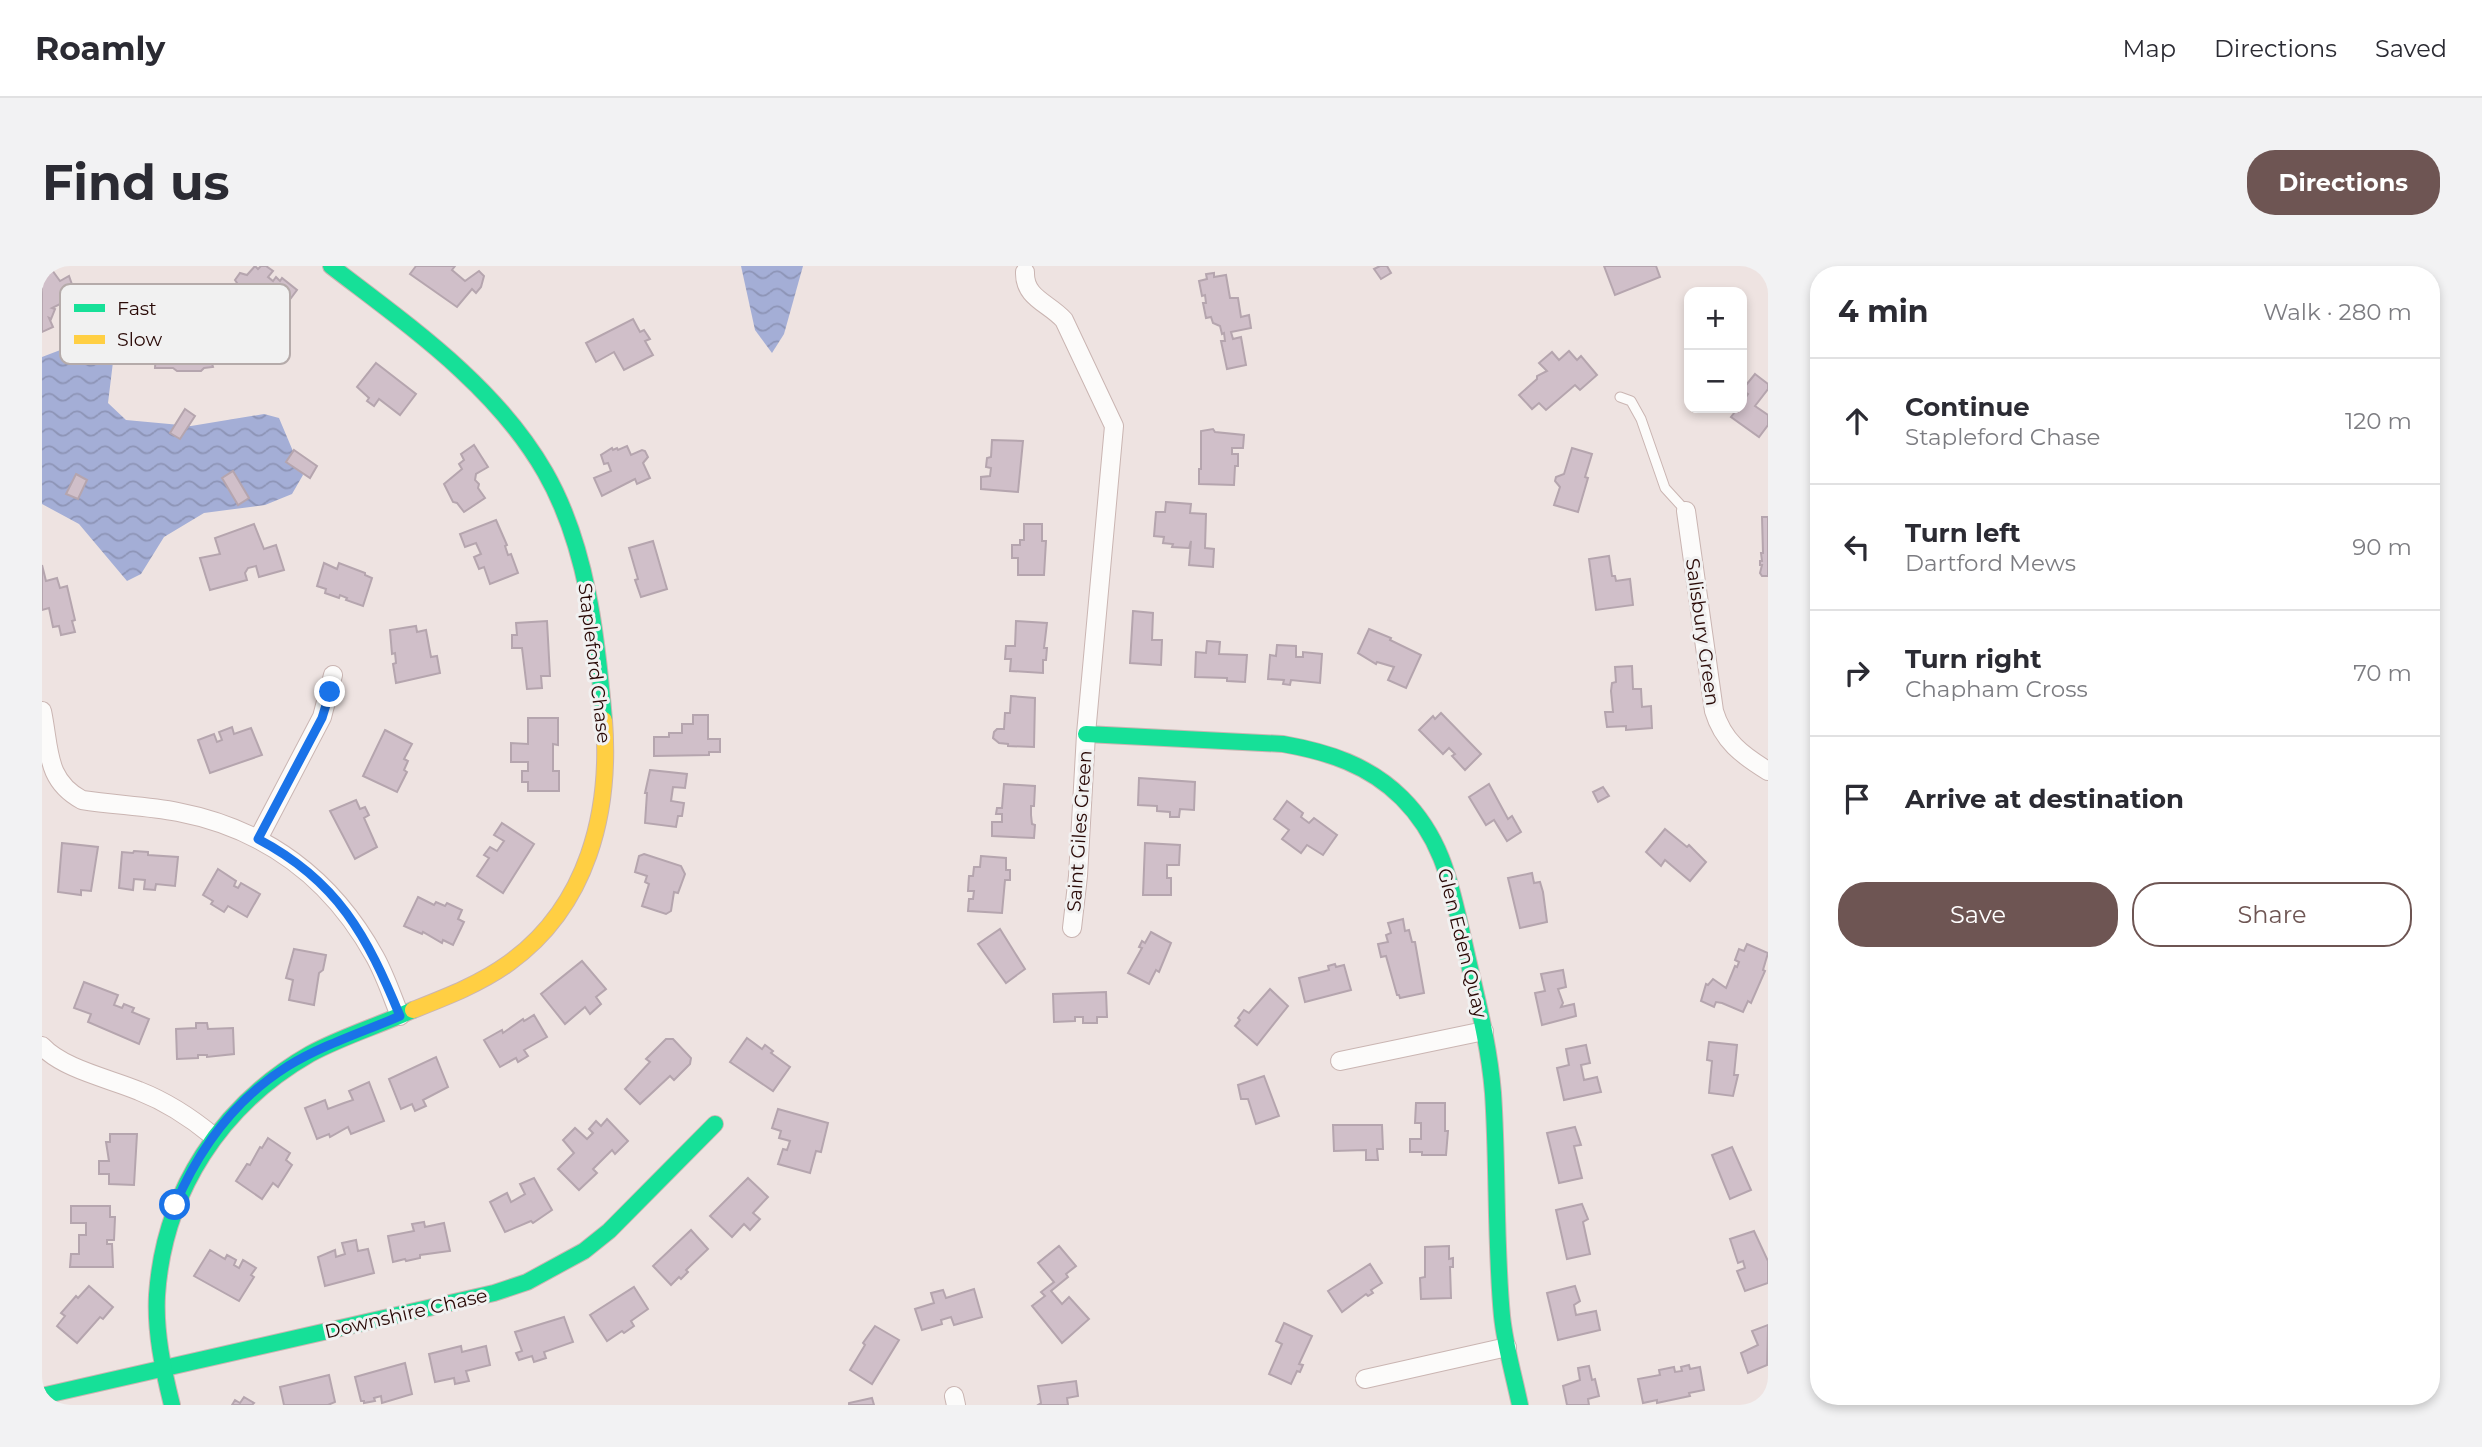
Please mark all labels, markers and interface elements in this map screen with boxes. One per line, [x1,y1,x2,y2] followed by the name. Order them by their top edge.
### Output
[35,28,165,68] text: Roamly
[2123,34,2176,63] text: Map
[2214,34,2337,63] text: Directions
[2375,34,2447,63] text: Saved
[2247,150,2440,215] button: Directions
[42,153,230,212] text: Find us
[60,284,290,364] legend
[1684,287,1747,413] map controls
[1684,287,1747,350] button: +
[1838,293,1928,330] text: 4 min
[117,297,157,320] text: Fast
[2263,298,2412,326] text: Walk · 280 m
[117,328,162,351] text: Slow
[1684,350,1747,413] button: −
[1905,391,2030,423] text: Continue
[1838,402,1876,440] icon: ahead
[2345,407,2412,435] text: 120 m
[1905,423,2100,451] text: Stapleford Chase
[1905,517,2021,549] text: Turn left
[1838,528,1876,566] icon: left
[2352,533,2412,561] text: 90 m
[1905,549,2076,577] text: Dartford Mews
[1681,557,1724,707] street label: Salisbury Green
[573,582,616,745] street label: Stapleford Chase
[1905,643,2041,675] text: Turn right
[1838,654,1876,692] icon: right
[2353,659,2412,687] text: 70 m
[1905,675,2088,703] text: Chapham Cross
[314,676,345,707] route end
[1062,749,1097,913] street label: Saint Giles Green
[1838,780,1876,818] icon: arrive
[1905,783,2184,815] text: Arrive at destination
[1433,866,1492,1021] street label: Glen Eden Quay
[1838,882,2118,947] button: Save
[2132,882,2412,947] button: Share
[159,1189,190,1220] route start
[323,1284,490,1343] street label: Downshire Chase

